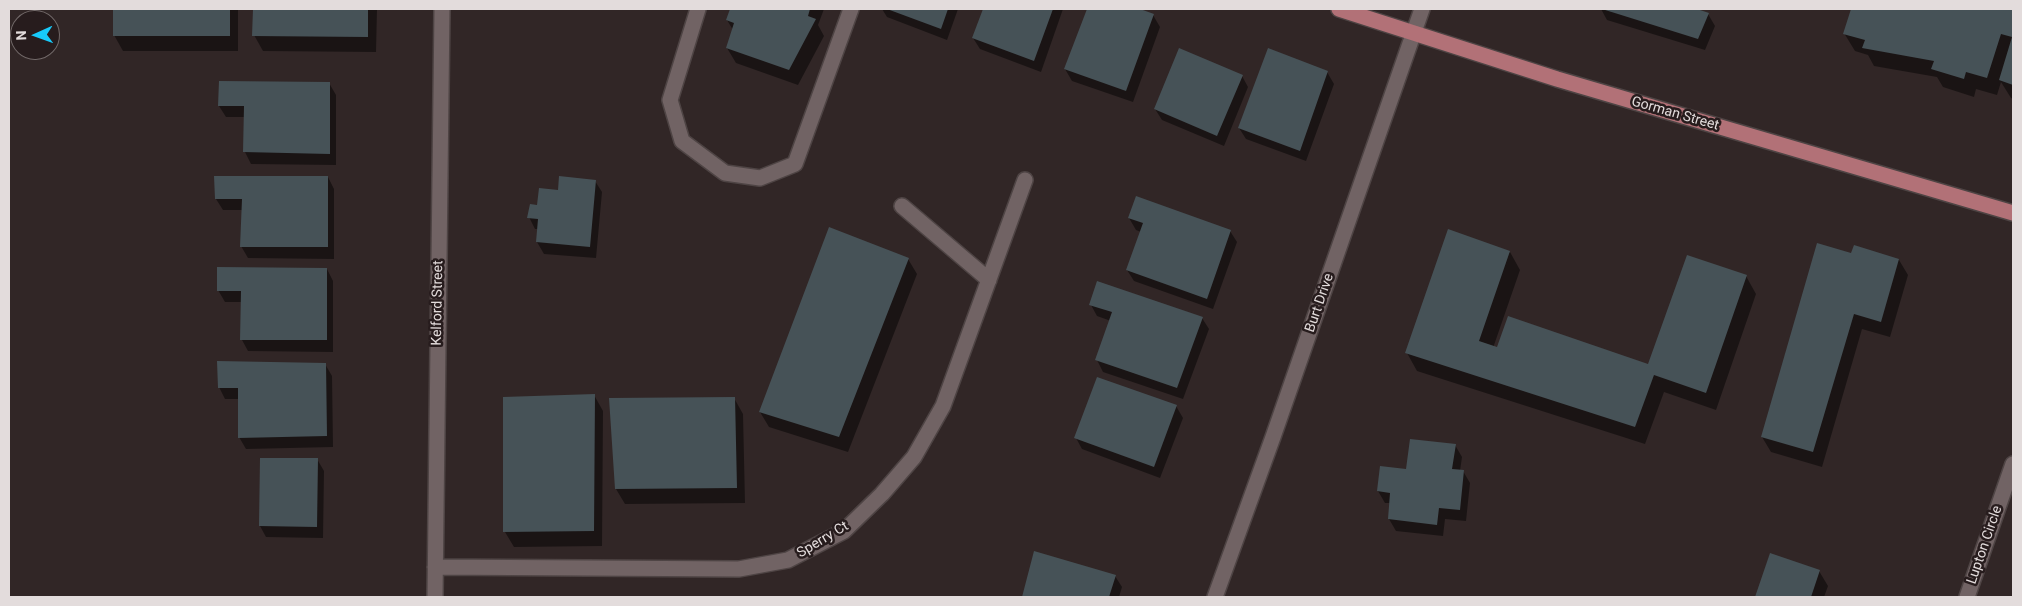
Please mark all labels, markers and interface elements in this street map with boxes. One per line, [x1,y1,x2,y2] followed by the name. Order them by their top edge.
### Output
[10,10,60,60] north arrow
[13,30,29,41] text: N
[1629,93,1721,135] street label: Gorman Street
[429,260,447,346] street label: Kelford Street
[1302,271,1338,335] street label: Burt Drive
[1964,504,2006,586] street label: Lupton Circle
[794,518,852,562] street label: Sperry Ct

